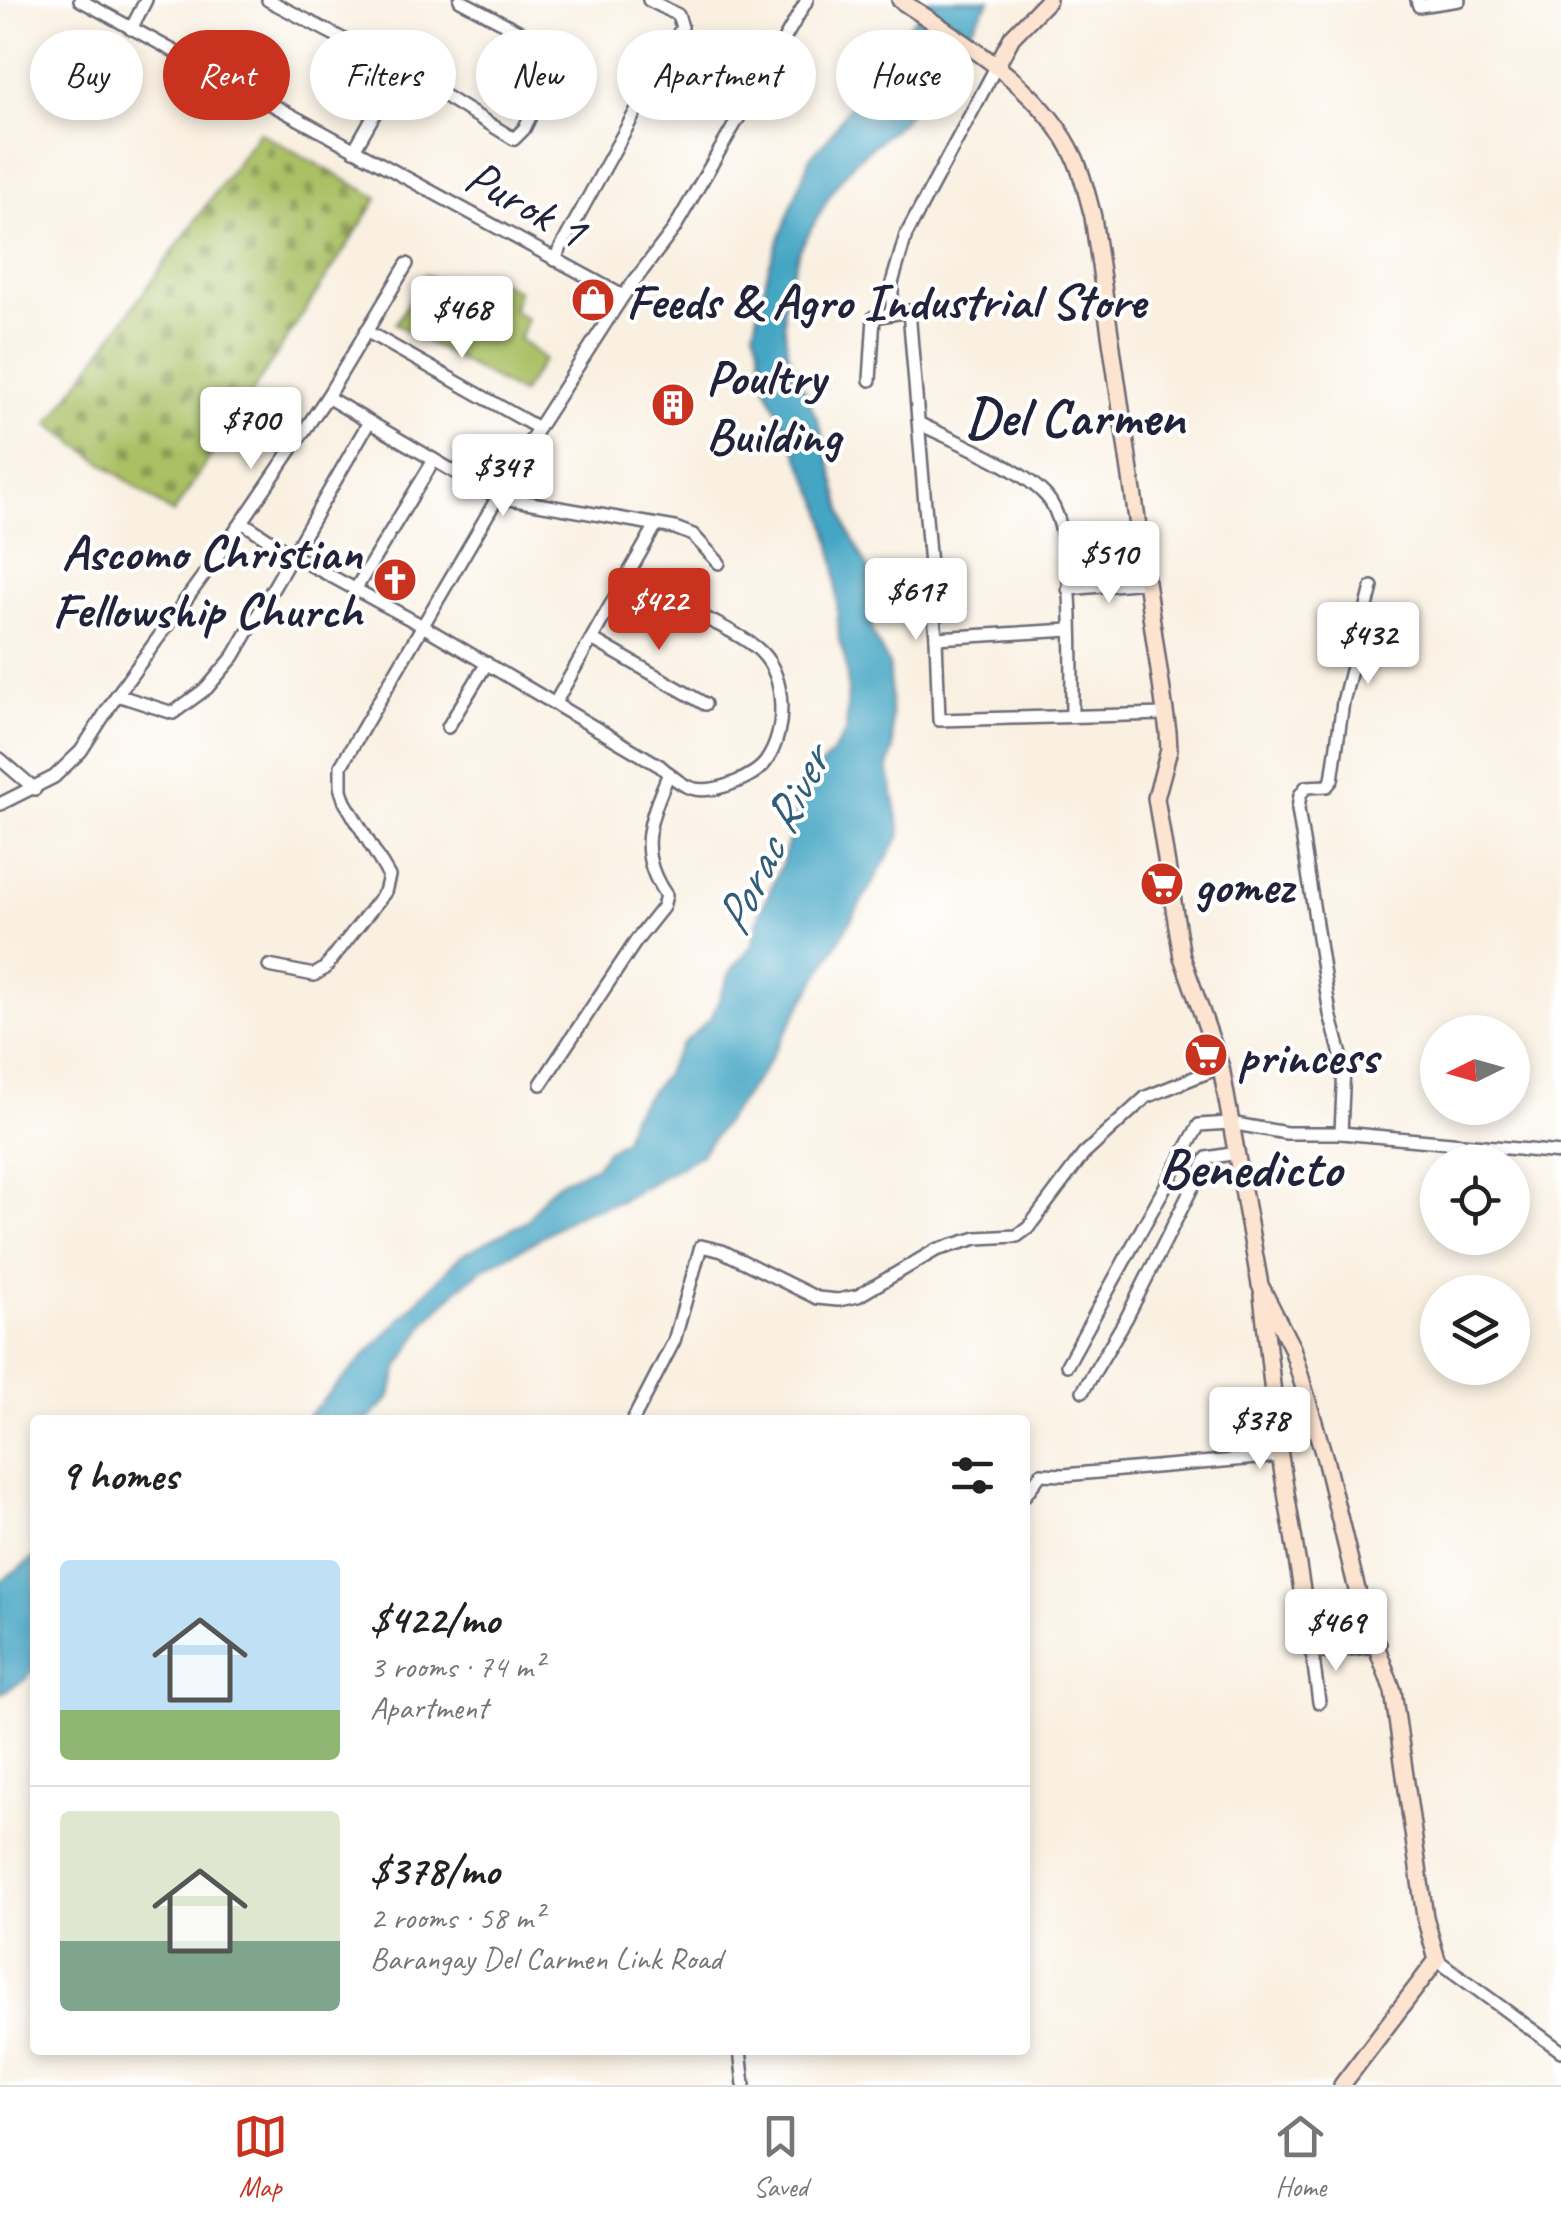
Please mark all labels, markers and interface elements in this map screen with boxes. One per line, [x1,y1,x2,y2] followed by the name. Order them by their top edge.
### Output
[30,30,143,120] chip: Buy
[163,30,290,120] chip: Rent
[310,30,456,120] chip: Filters
[476,30,597,120] chip: New
[617,30,816,120] chip: Apartment
[836,30,974,120] chip: House
[455,145,600,263] street label: Purok 1
[626,270,1148,333] place label: Feeds & Agro Industrial Store
[403,276,521,361] pin: $468
[570,277,616,323] shop icon: Feeds & Agro Industrial Store
[433,288,491,329] text: $468
[706,346,844,467] place label: Poultry Building
[650,382,696,428] building icon: Poultry Building
[965,382,1186,452] district label: Del Carmen
[192,387,310,472] pin: $700
[222,399,280,440] text: $700
[444,434,562,519] pin: $347
[474,446,532,487] text: $347
[52,521,364,642] place label: Ascomo Christian Fellowship Church
[1050,521,1168,606] pin: $510
[1080,533,1138,574] text: $510
[372,557,418,603] church icon: Ascomo Christian Fellowship Church
[857,558,975,643] pin: $617
[600,568,718,653] pin: $422
[887,570,945,611] text: $617
[630,580,688,621] text: $422
[1309,602,1427,687] pin: $432
[1339,614,1397,655] text: $432
[698,729,849,946] water label: Porac River
[1194,854,1297,917] place label: gomez
[1139,861,1185,907] supermarket icon: gomez
[1420,1015,1530,1125] north arrow
[1420,1015,1530,1385] map controls
[1238,1025,1382,1088] place label: princess
[1183,1032,1229,1078] supermarket icon: princess
[1159,1133,1345,1203] district label: Benedicto
[1420,1145,1530,1255] button: locate
[1420,1275,1530,1385] button: layers
[1201,1387,1319,1472] pin: $378
[1231,1399,1289,1440] text: $378
[945,1448,1000,1503] icon: filters
[60,1449,178,1502] text: 9 homes
[1277,1589,1395,1674] pin: $469
[370,1593,499,1646] text: $422/mo
[140,1600,260,1720] icon: home
[1307,1601,1365,1642] text: $469
[370,1646,543,1687] text: 3 rooms · 74 m²
[370,1687,488,1728] text: Apartment
[370,1844,499,1897] text: $378/mo
[140,1851,260,1971] icon: home
[370,1897,543,1938] text: 2 rooms · 58 m²
[370,1938,722,1979] text: Barangay Del Carmen Link Road
[233,2109,288,2204] tab: Map
[753,2109,808,2204] tab: Saved
[1273,2109,1328,2204] tab: Home

